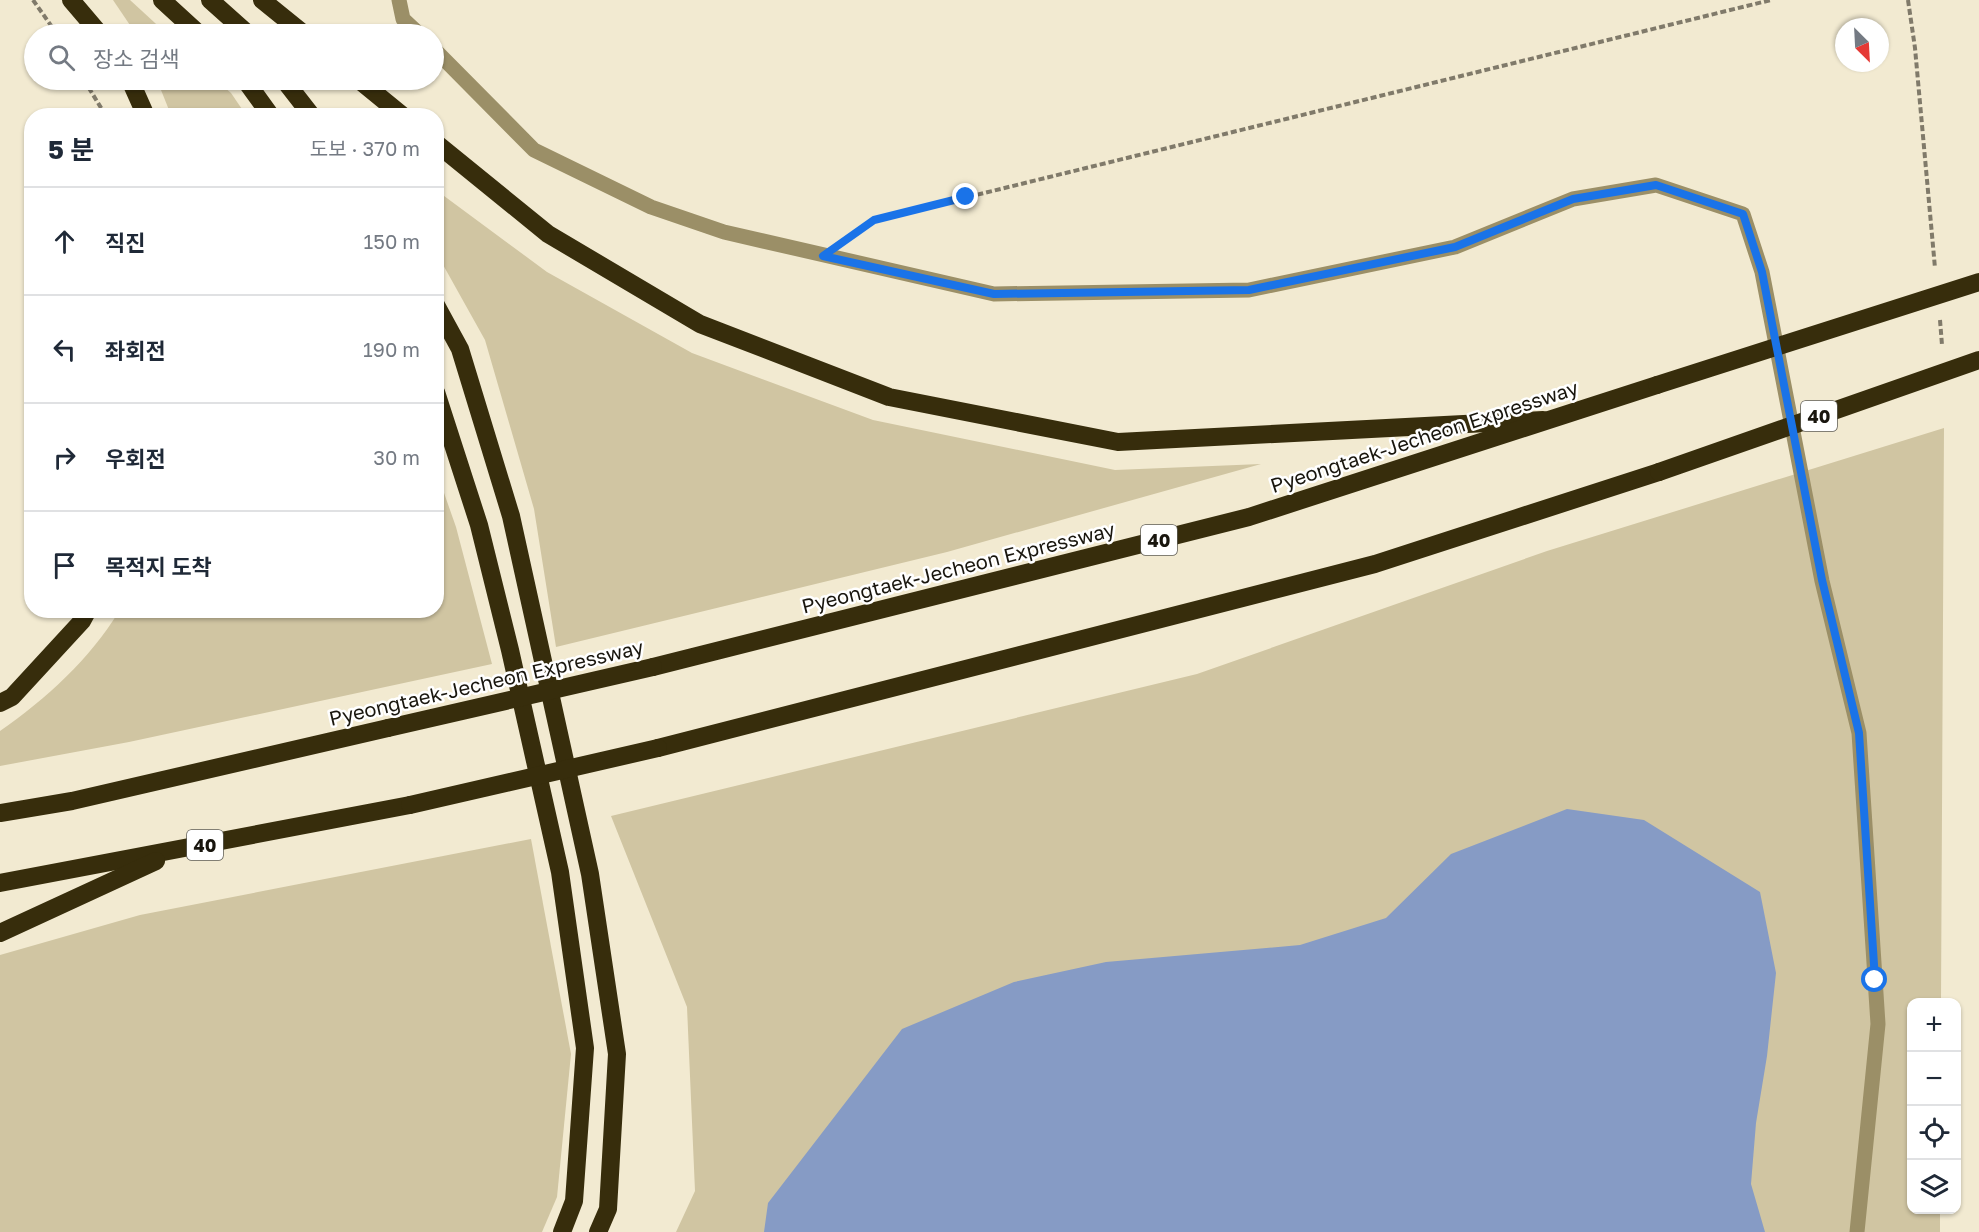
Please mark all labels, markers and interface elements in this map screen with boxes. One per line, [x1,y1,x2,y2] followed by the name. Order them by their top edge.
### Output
[1835,18,1889,72] north arrow
[24,24,444,90] search box
[45,41,78,74] icon: search
[93,45,179,72] text: 장소 검색
[48,134,94,165] text: 5 분
[310,136,420,160] text: 도보 · 370 m
[952,183,978,209] route end
[48,225,81,258] icon: ahead
[105,229,145,256] text: 직진
[364,229,420,253] text: 150 m
[48,333,81,366] icon: left
[105,337,166,364] text: 좌회전
[363,337,420,361] text: 190 m
[1267,375,1581,497] street label: Pyeongtaek-Jecheon Expressway
[1801,401,1837,431] road number: 40
[48,441,81,474] icon: right
[105,445,166,472] text: 우회전
[373,445,420,469] text: 30 m
[799,516,1117,618] street label: Pyeongtaek-Jecheon Expressway
[1141,525,1177,555] road number: 40
[48,549,81,582] icon: arrive
[105,553,212,580] text: 목적지 도착
[326,634,646,730] street label: Pyeongtaek-Jecheon Expressway
[187,830,223,860] road number: 40
[1861,966,1887,992] route start
[1907,998,1961,1214] map controls
[1907,998,1961,1052] button: +
[1907,1052,1961,1106] button: −
[1907,1106,1961,1160] button: locate
[1907,1160,1961,1214] button: layers

